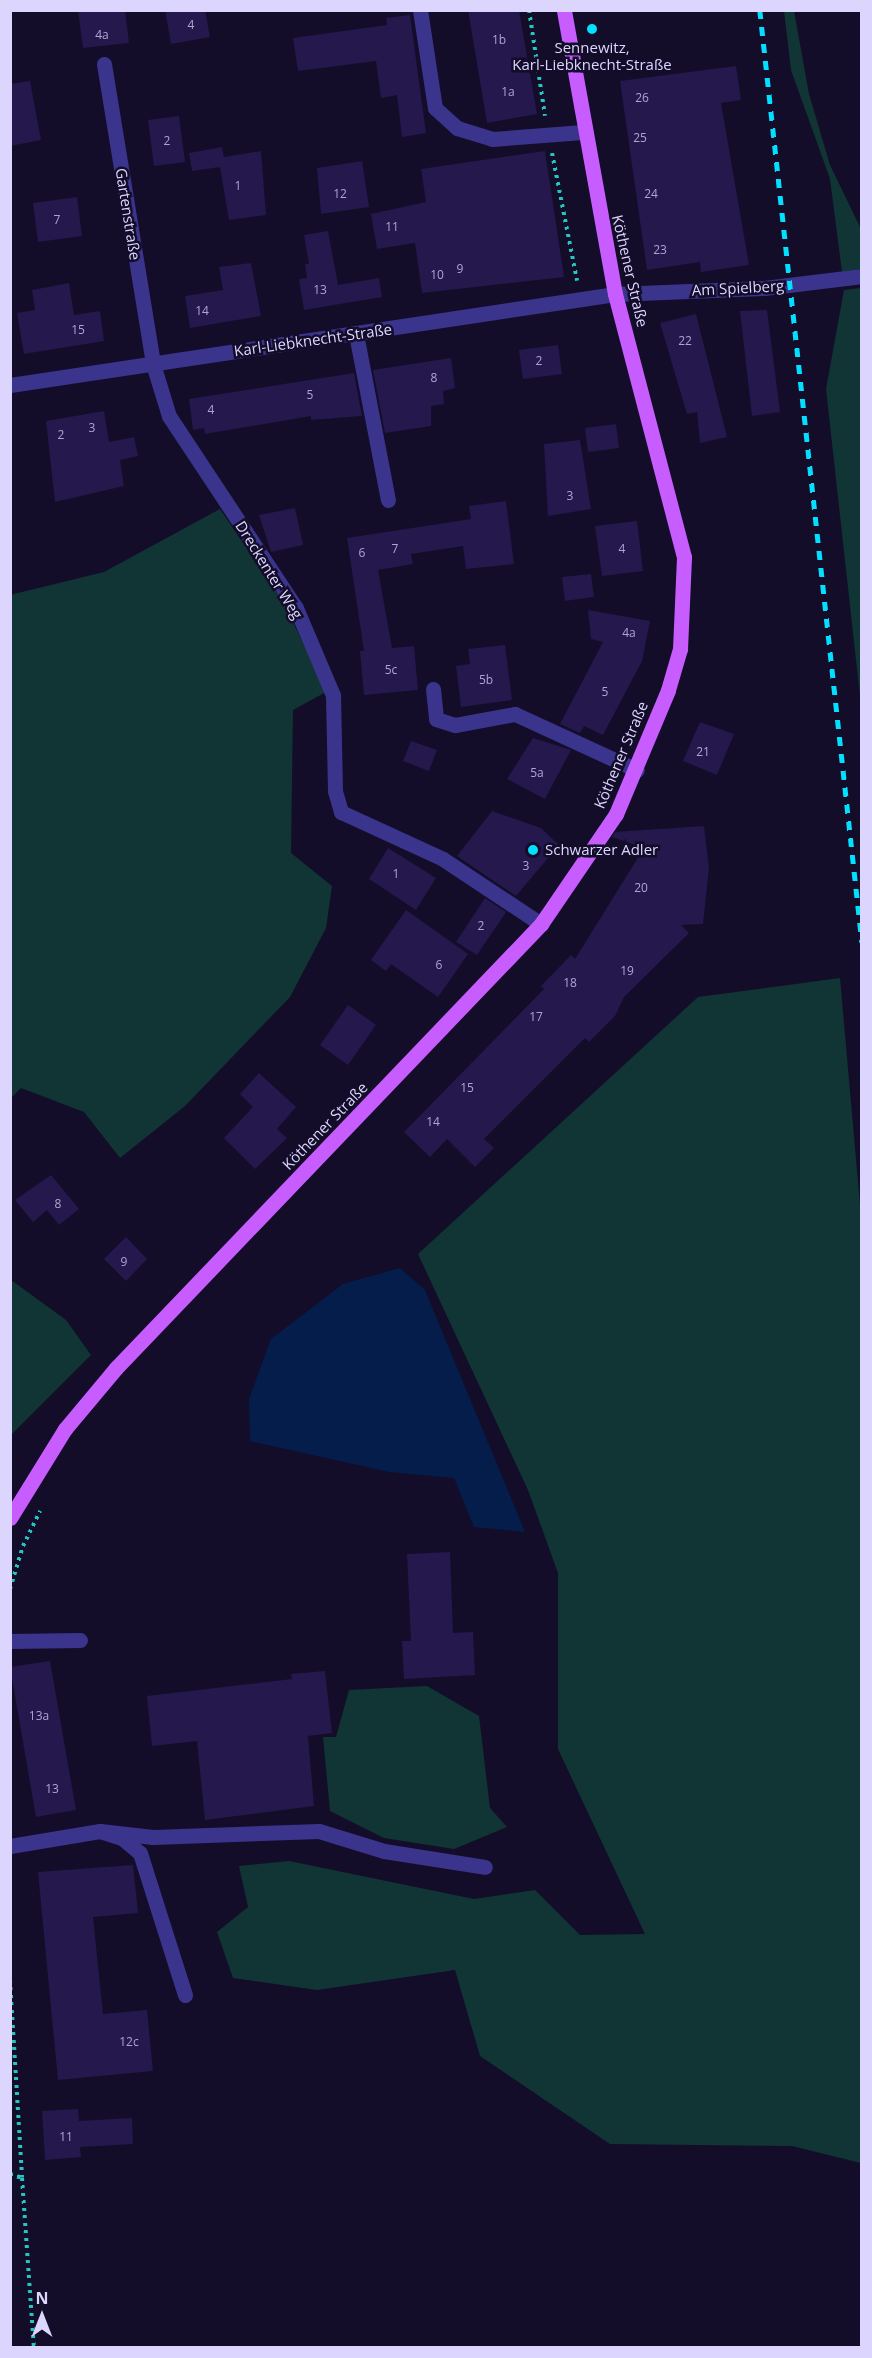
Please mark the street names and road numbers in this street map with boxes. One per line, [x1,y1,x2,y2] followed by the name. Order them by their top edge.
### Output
[112,167,144,261] street label: Gartenstraße
[608,213,652,329] street label: Köthener Straße
[691,277,785,299] street label: Am Spielberg
[233,320,393,360] street label: Karl-Liebknecht-Straße
[232,518,306,622] street label: Dreckenter Weg
[590,699,652,811] street label: Köthener Straße
[279,1079,371,1173] street label: Köthener Straße

